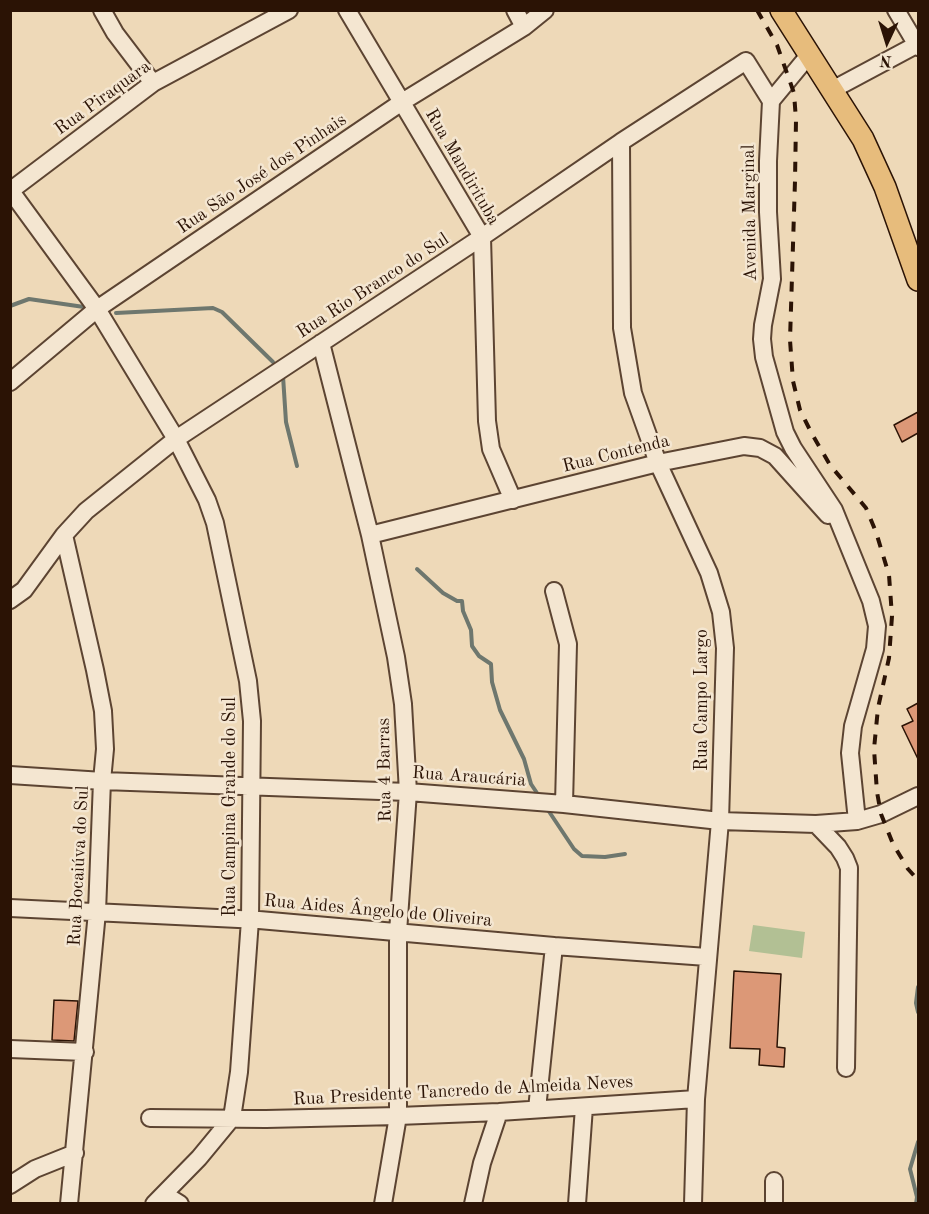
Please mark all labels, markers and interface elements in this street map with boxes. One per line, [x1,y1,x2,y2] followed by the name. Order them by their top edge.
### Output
[857,12,917,72] north arrow
[879,52,892,68] text: N
[51,56,155,140] street label: Rua Piraquara
[420,105,504,229] street label: Rua Mandirituba
[173,109,351,239] street label: Rua São José dos Pinhais
[738,144,762,282] street label: Avenida Marginal
[293,229,453,343] street label: Rua Rio Branco do Sul
[560,430,672,478] street label: Rua Contenda
[691,629,713,771] street label: Rua Campo Largo
[219,697,241,917] street label: Rua Campina Grande do Sul
[373,717,397,823] street label: Rua 4 Barras
[411,762,527,792] street label: Rua Araucária
[64,785,94,947] street label: Rua Bocaiúva do Sul
[263,890,493,932] street label: Rua Aides Ângelo de Oliveira
[292,1071,634,1111] street label: Rua Presidente Tancredo de Almeida Neves

